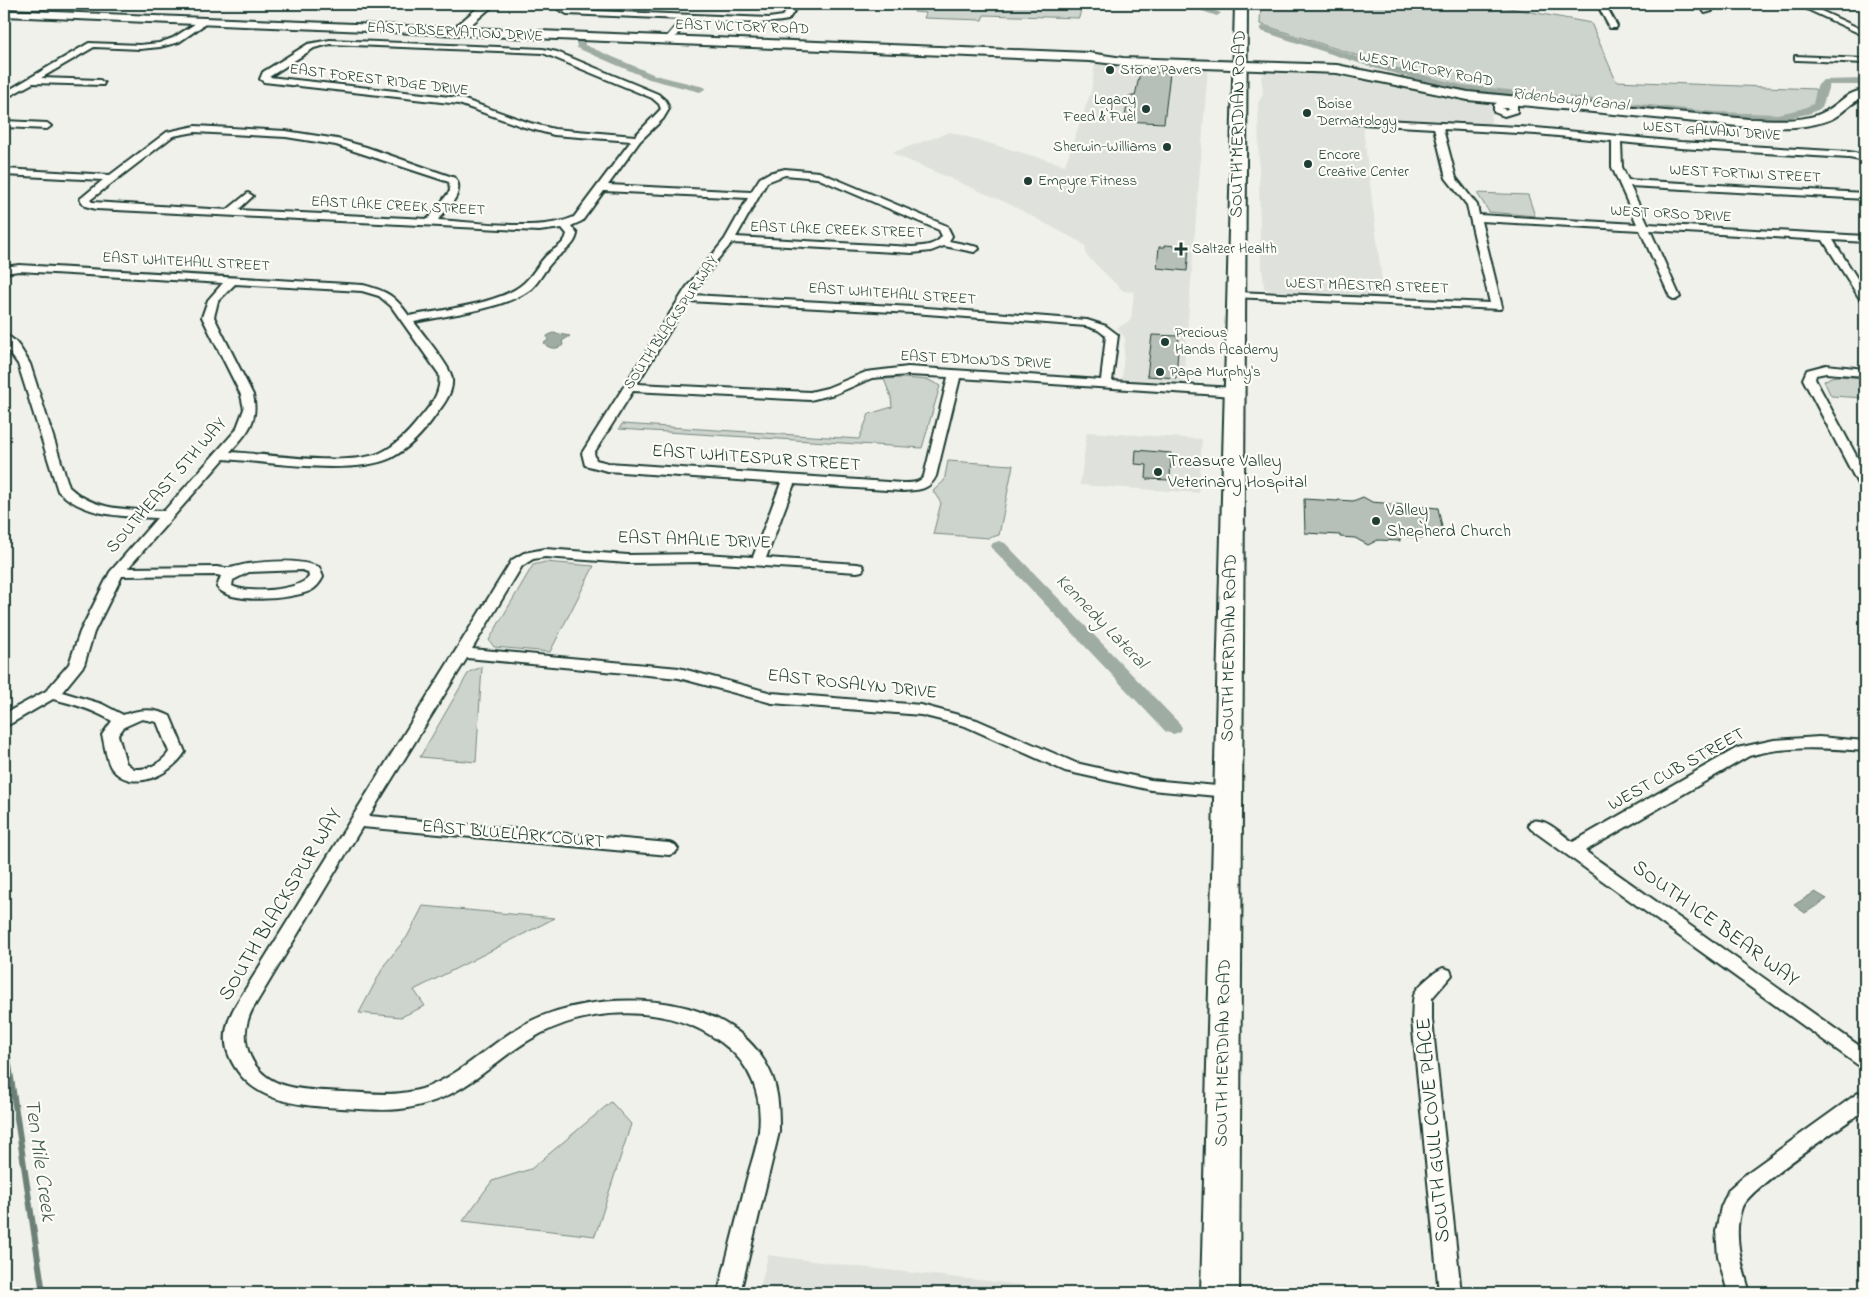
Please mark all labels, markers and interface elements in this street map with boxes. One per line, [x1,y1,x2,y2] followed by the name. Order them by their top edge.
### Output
[675,14,809,40] street label: EAST VICTORY ROAD
[366,16,544,48] street label: EAST OBSERVATION DRIVE
[1224,30,1254,218] street label: SOUTH MERIDIAN ROAD
[1357,45,1495,93] street label: WEST VICTORY ROAD
[288,58,470,102] street label: EAST FOREST RIDGE DRIVE
[1120,59,1201,81] place label: Stone Pavers
[1104,64,1116,76] marker: Stone Pavers
[1511,82,1632,118] water label: Ridenbaugh Canal
[1063,89,1136,128] place label: Legacy Feed & Fuel
[1316,93,1397,133] place label: Boise Dermatology
[1140,103,1152,115] marker: Legacy Feed & Fuel
[1301,107,1313,119] marker: Boise Dermatology
[1642,115,1782,147] street label: WEST GALVANI DRIVE
[1053,136,1157,158] place label: Sherwin-Williams
[1161,141,1173,153] marker: Sherwin-Williams
[1318,144,1409,183] place label: Encore Creative Center
[1302,158,1314,170] marker: Encore Creative Center
[1669,159,1822,189] street label: WEST FORTINI STREET
[1038,170,1137,193] place label: Empyre Fitness
[1022,175,1034,187] marker: Empyre Fitness
[310,190,486,222] street label: EAST LAKE CREEK STREET
[1610,200,1732,228] street label: WEST ORSO DRIVE
[750,216,925,244] street label: EAST LAKE CREEK STREET
[1192,238,1277,260] place label: Saltzer Health
[1174,242,1188,256] marker: Saltzer Health
[102,247,271,277] street label: EAST WHITEHALL STREET
[618,252,724,394] street label: SOUTH BLACKSPUR WAY
[1285,272,1449,300] street label: WEST MAESTRA STREET
[807,277,977,311] street label: EAST WHITEHALL STREET
[1175,322,1278,362] place label: Precious Hands Academy
[1159,336,1171,348] marker: Precious Hands Academy
[900,345,1052,375] street label: EAST EDMONDS DRIVE
[1170,361,1261,384] place label: Papa Murphy's
[1154,366,1166,378] marker: Papa Murphy's
[101,412,234,560] street label: SOUTHEAST 5TH WAY
[651,439,861,479] street label: EAST WHITESPUR STREET
[1167,449,1307,496] place label: Treasure Valley Veterinary Hospital
[1152,466,1164,478] marker: Treasure Valley Veterinary Hospital
[1385,498,1511,545] place label: Valley Shepherd Church
[1370,515,1382,527] marker: Valley Shepherd Church
[617,525,771,557] street label: EAST AMALIE DRIVE
[1215,554,1245,742] street label: SOUTH MERIDIAN ROAD
[1049,569,1155,677] water label: Kennedy Lateral
[766,663,938,707] street label: EAST ROSALYN DRIVE
[1604,722,1750,818] street label: WEST CUB STREET
[212,803,351,1007] street label: SOUTH BLACKSPUR WAY
[421,814,605,856] street label: EAST BLUELARK COURT
[1625,853,1805,995] street label: SOUTH ICE BEAR WAY
[1209,959,1239,1147] street label: SOUTH MERIDIAN ROAD
[1409,1016,1459,1244] street label: SOUTH GULL COVE PLACE
[15,1097,64,1225] water label: Ten Mile Creek

